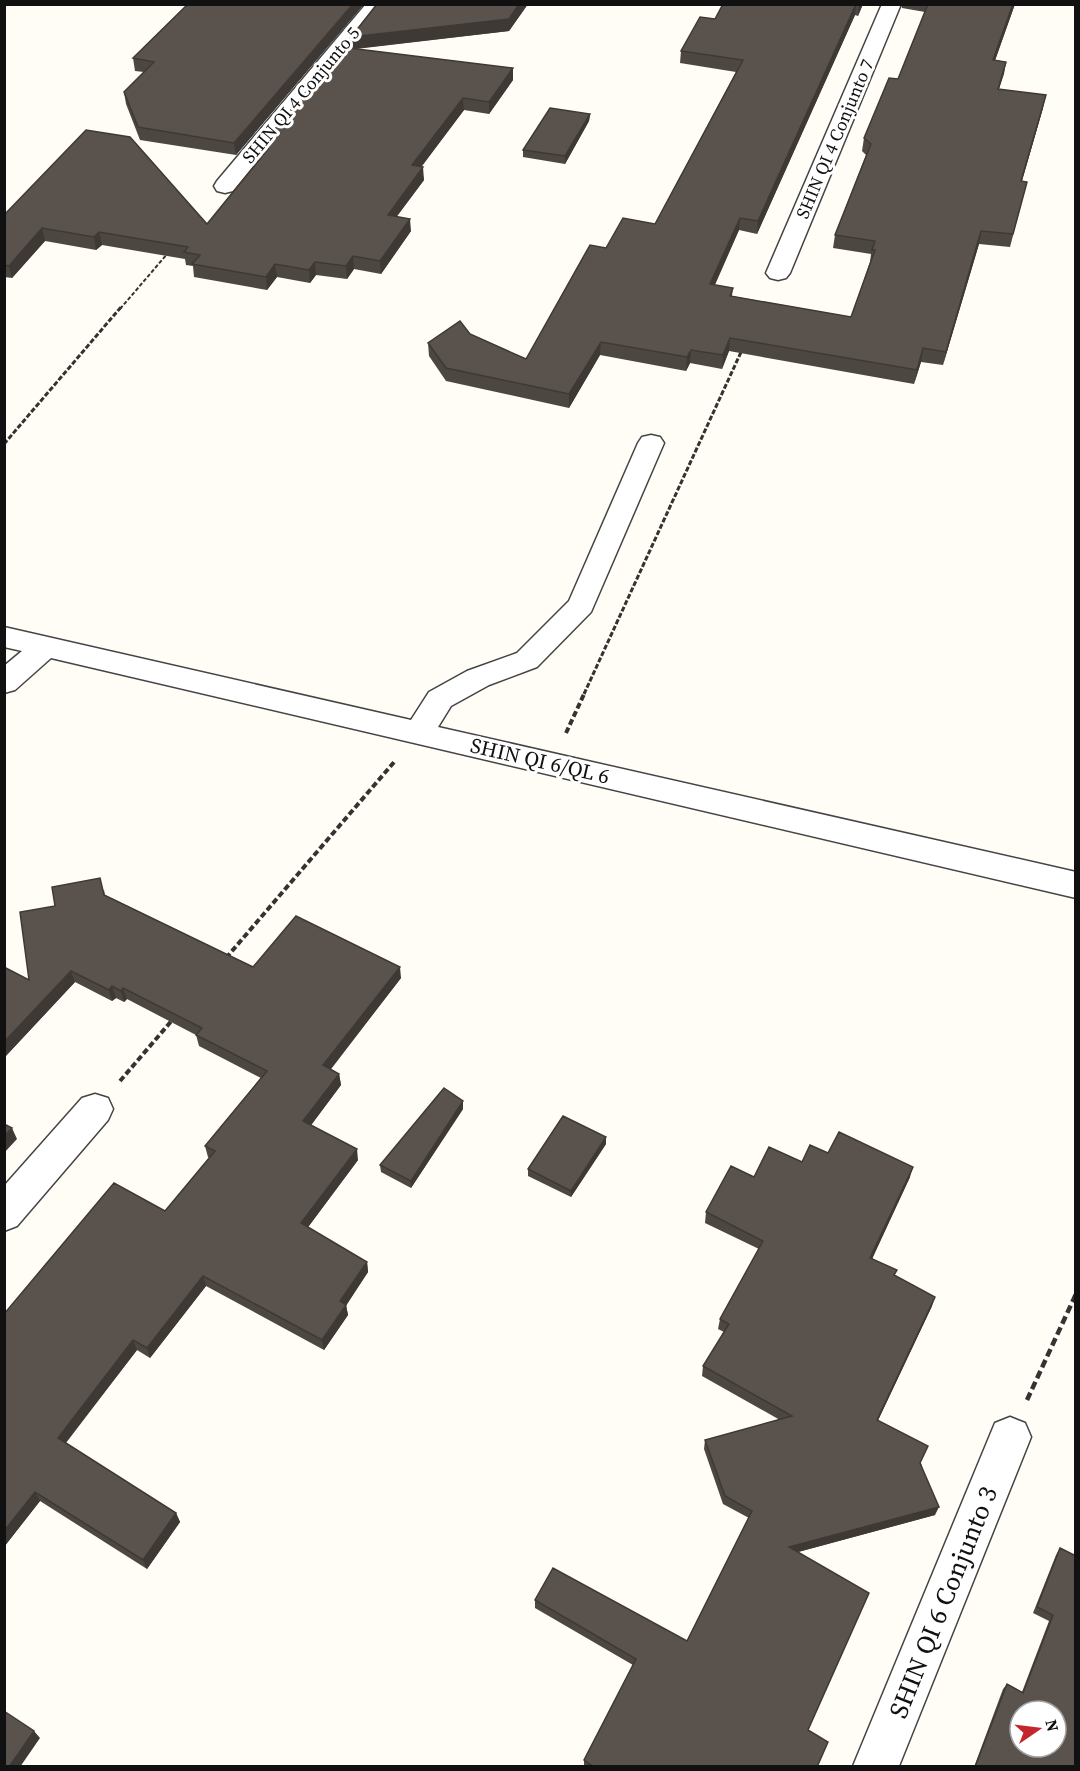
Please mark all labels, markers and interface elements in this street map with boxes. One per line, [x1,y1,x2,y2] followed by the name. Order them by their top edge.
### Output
[236,21,365,168] street label: SHIN QI 4 Conjunto 5
[790,55,879,222] street label: SHIN QI 4 Conjunto 7
[468,730,613,791] street label: SHIN QI 6/QL 6
[880,1481,1006,1723] street label: SHIN QI 6 Conjunto 3
[1008,1699,1068,1759] north arrow
[1040,1717,1065,1734] text: N

